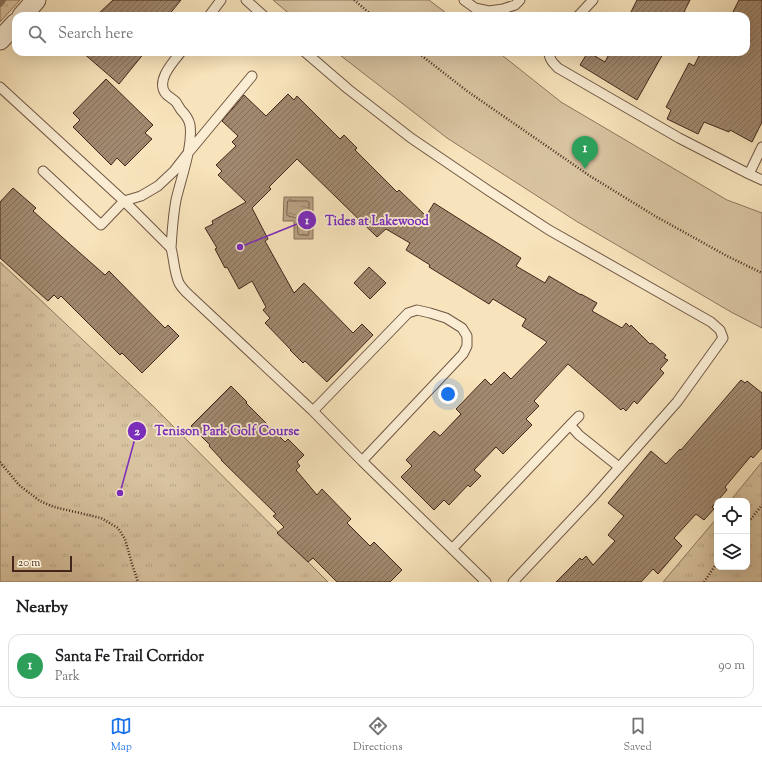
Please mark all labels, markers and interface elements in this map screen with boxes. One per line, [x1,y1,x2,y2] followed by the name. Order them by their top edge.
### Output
[12,12,750,56] search box
[26,23,48,45] icon: search
[58,24,133,45] text: Search here
[572,136,598,169] pin: 1
[297,208,437,233] callout: Tides at Lakewood
[304,212,310,230] text: 1
[325,213,430,231] text: Tides at Lakewood
[438,384,458,404] your location
[127,418,308,443] callout: Tenison Park Golf Course
[134,423,140,441] text: 2
[154,423,300,441] text: Tenison Park Golf Course
[714,498,750,570] map controls
[714,498,750,534] button: locate
[714,534,750,570] button: layers
[12,554,72,573] scale bar
[18,555,40,571] text: 20 m
[16,596,68,620] text: Nearby
[55,647,204,668] text: Santa Fe Trail Corridor
[28,657,32,675] text: 1
[718,657,745,675] text: 90 m
[55,668,80,686] text: Park
[110,715,132,755] tab: Map
[353,715,403,755] tab: Directions
[623,715,652,755] tab: Saved

